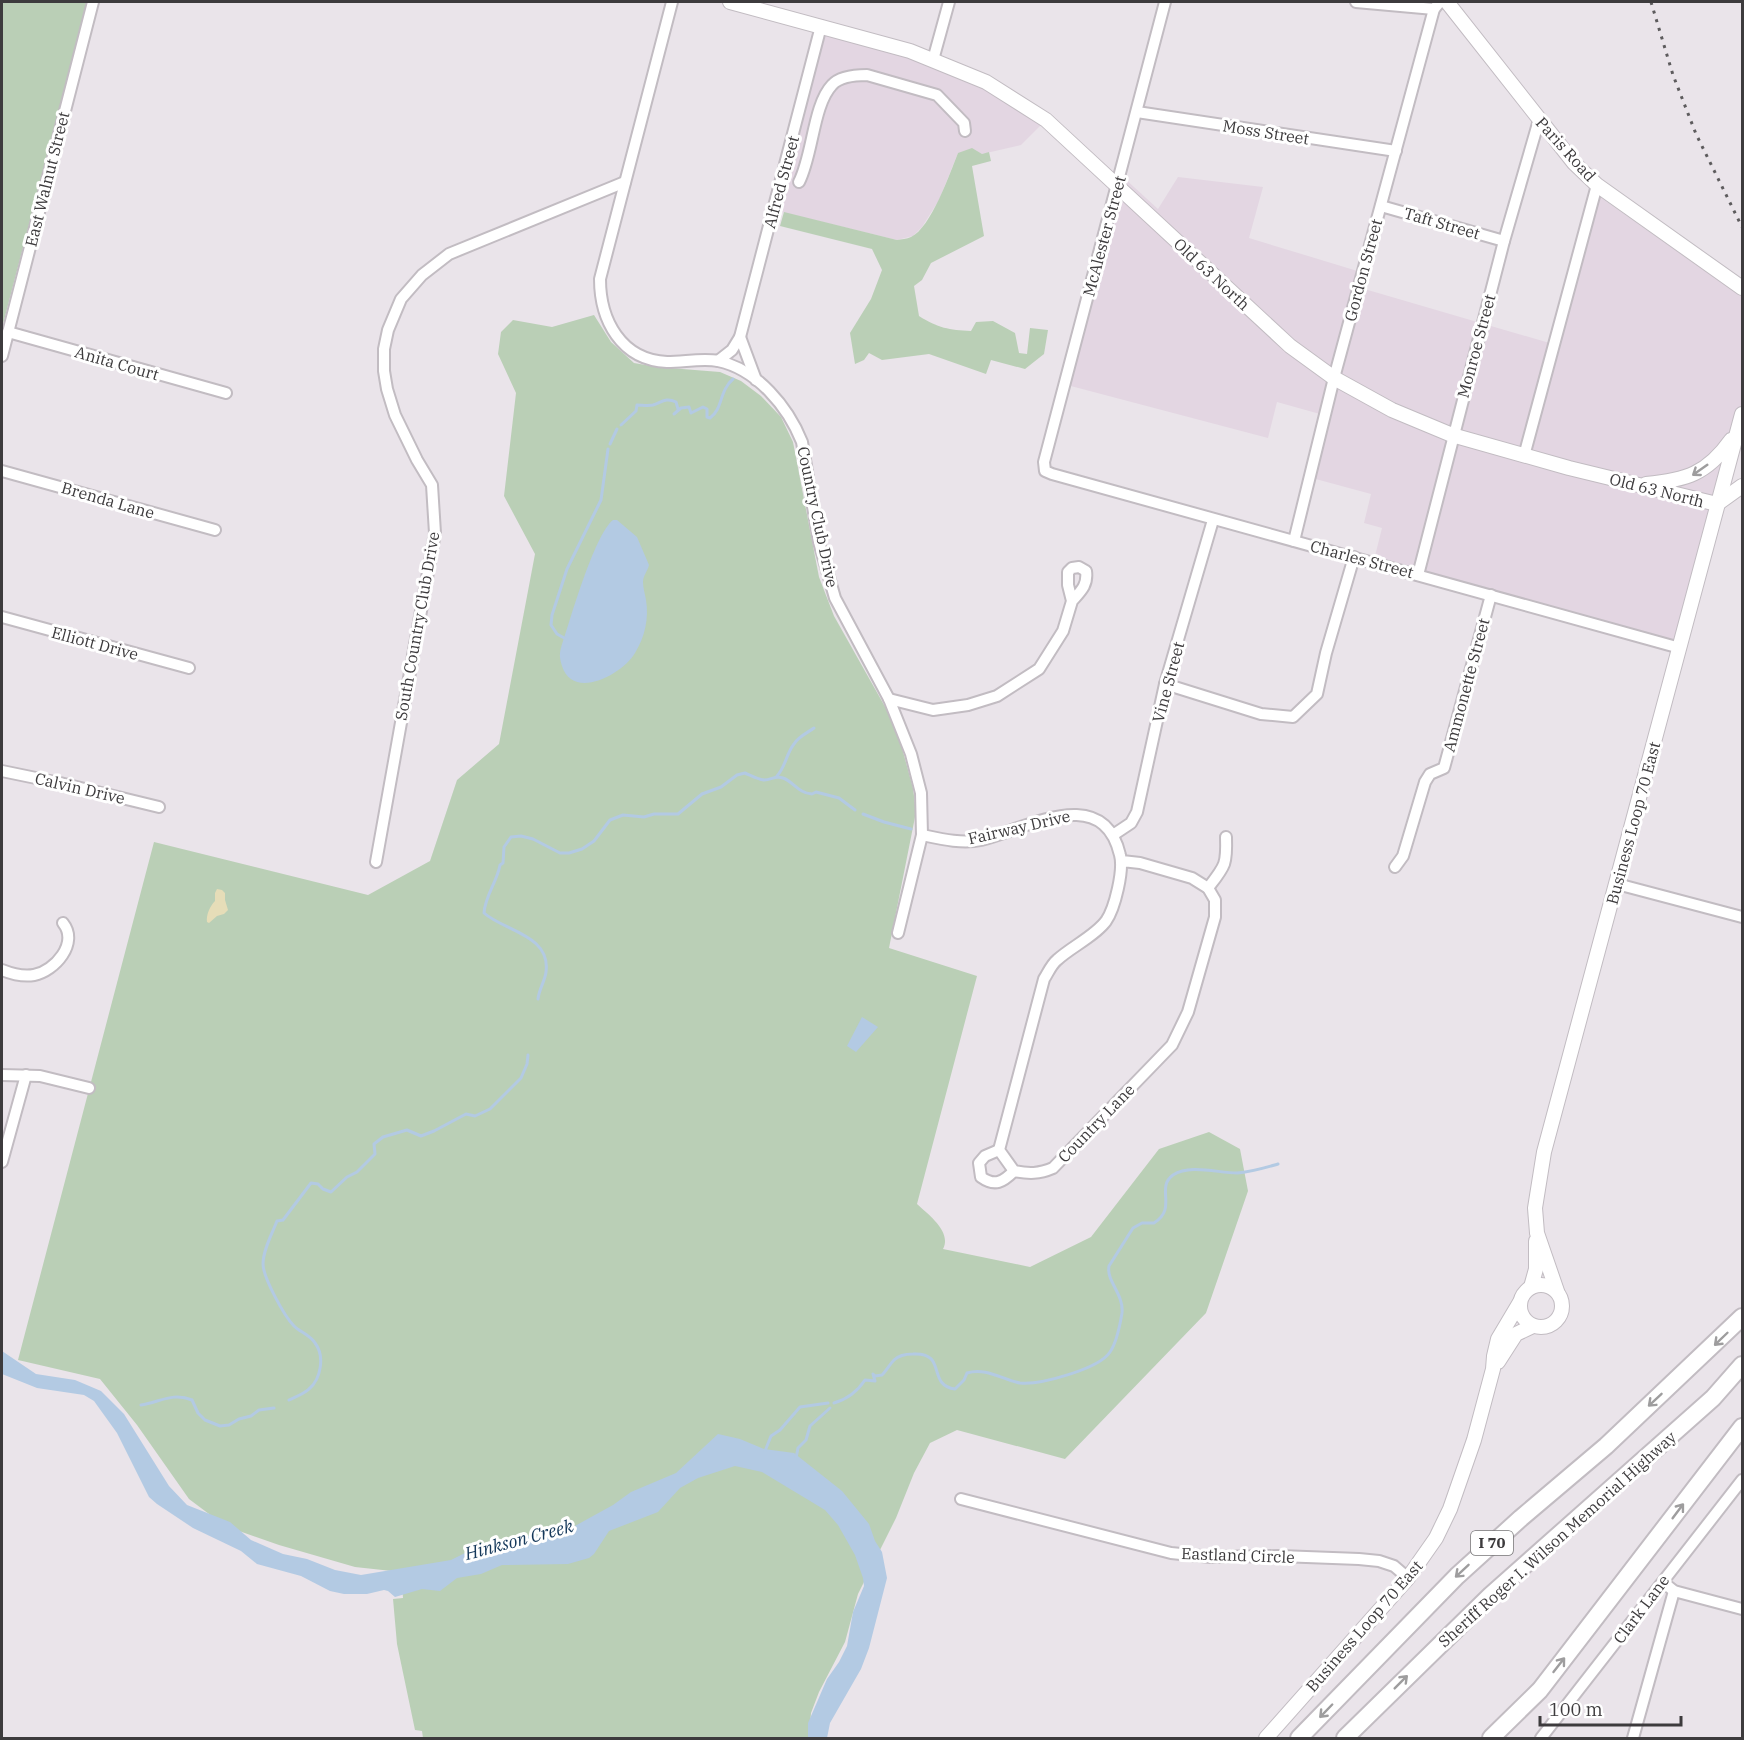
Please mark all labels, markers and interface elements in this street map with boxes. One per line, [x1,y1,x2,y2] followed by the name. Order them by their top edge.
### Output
[21,109,74,249] street label: East Walnut Street
[1532,112,1600,186] street label: Paris Road
[1221,115,1311,149] street label: Moss Street
[759,133,803,231] street label: Alfred Street
[1078,173,1130,299] street label: McAlester Street
[1402,203,1483,243] street label: Taft Street
[1340,216,1386,323] street label: Gordon Street
[1170,234,1254,314] street label: Old 63 North
[1453,292,1500,400] street label: Monroe Street
[73,341,162,385] street label: Anita Court
[793,445,843,589] street label: Country Club Drive
[1692,464,1708,476] one-way arrow
[1608,469,1706,511] street label: Old 63 North
[59,477,157,523] street label: Brenda Lane
[391,530,443,722] street label: South Country Club Drive
[1308,536,1416,582] street label: Charles Street
[1439,616,1494,754] street label: Ammonette Street
[49,622,141,664] street label: Elliott Drive
[1148,639,1188,725] street label: Vine Street
[1602,739,1664,907] street label: Business Loop 70 East
[33,768,127,808] street label: Calvin Drive
[966,806,1072,848] street label: Fairway Drive
[1053,1079,1139,1167] street label: Country Lane
[1713,1332,1728,1347] one-way arrow
[1648,1393,1663,1407] one-way arrow
[1434,1426,1680,1651] street label: Sheriff Roger I. Wilson Memorial Highway
[1672,1503,1685,1519] one-way arrow
[461,1514,576,1565] water label: Hinkson Creek
[1471,1531,1513,1555] road number: I 70
[1181,1543,1295,1567] street label: Eastland Circle
[1301,1556,1427,1696] street label: Business Loop 70 East
[1455,1564,1470,1578] one-way arrow
[1609,1571,1673,1647] street label: Clark Lane
[1553,1657,1566,1673] one-way arrow
[1394,1675,1409,1690] one-way arrow
[1540,1689,1681,1727] scale bar
[1549,1698,1603,1721] text: 100 m
[1318,1703,1333,1718] one-way arrow

